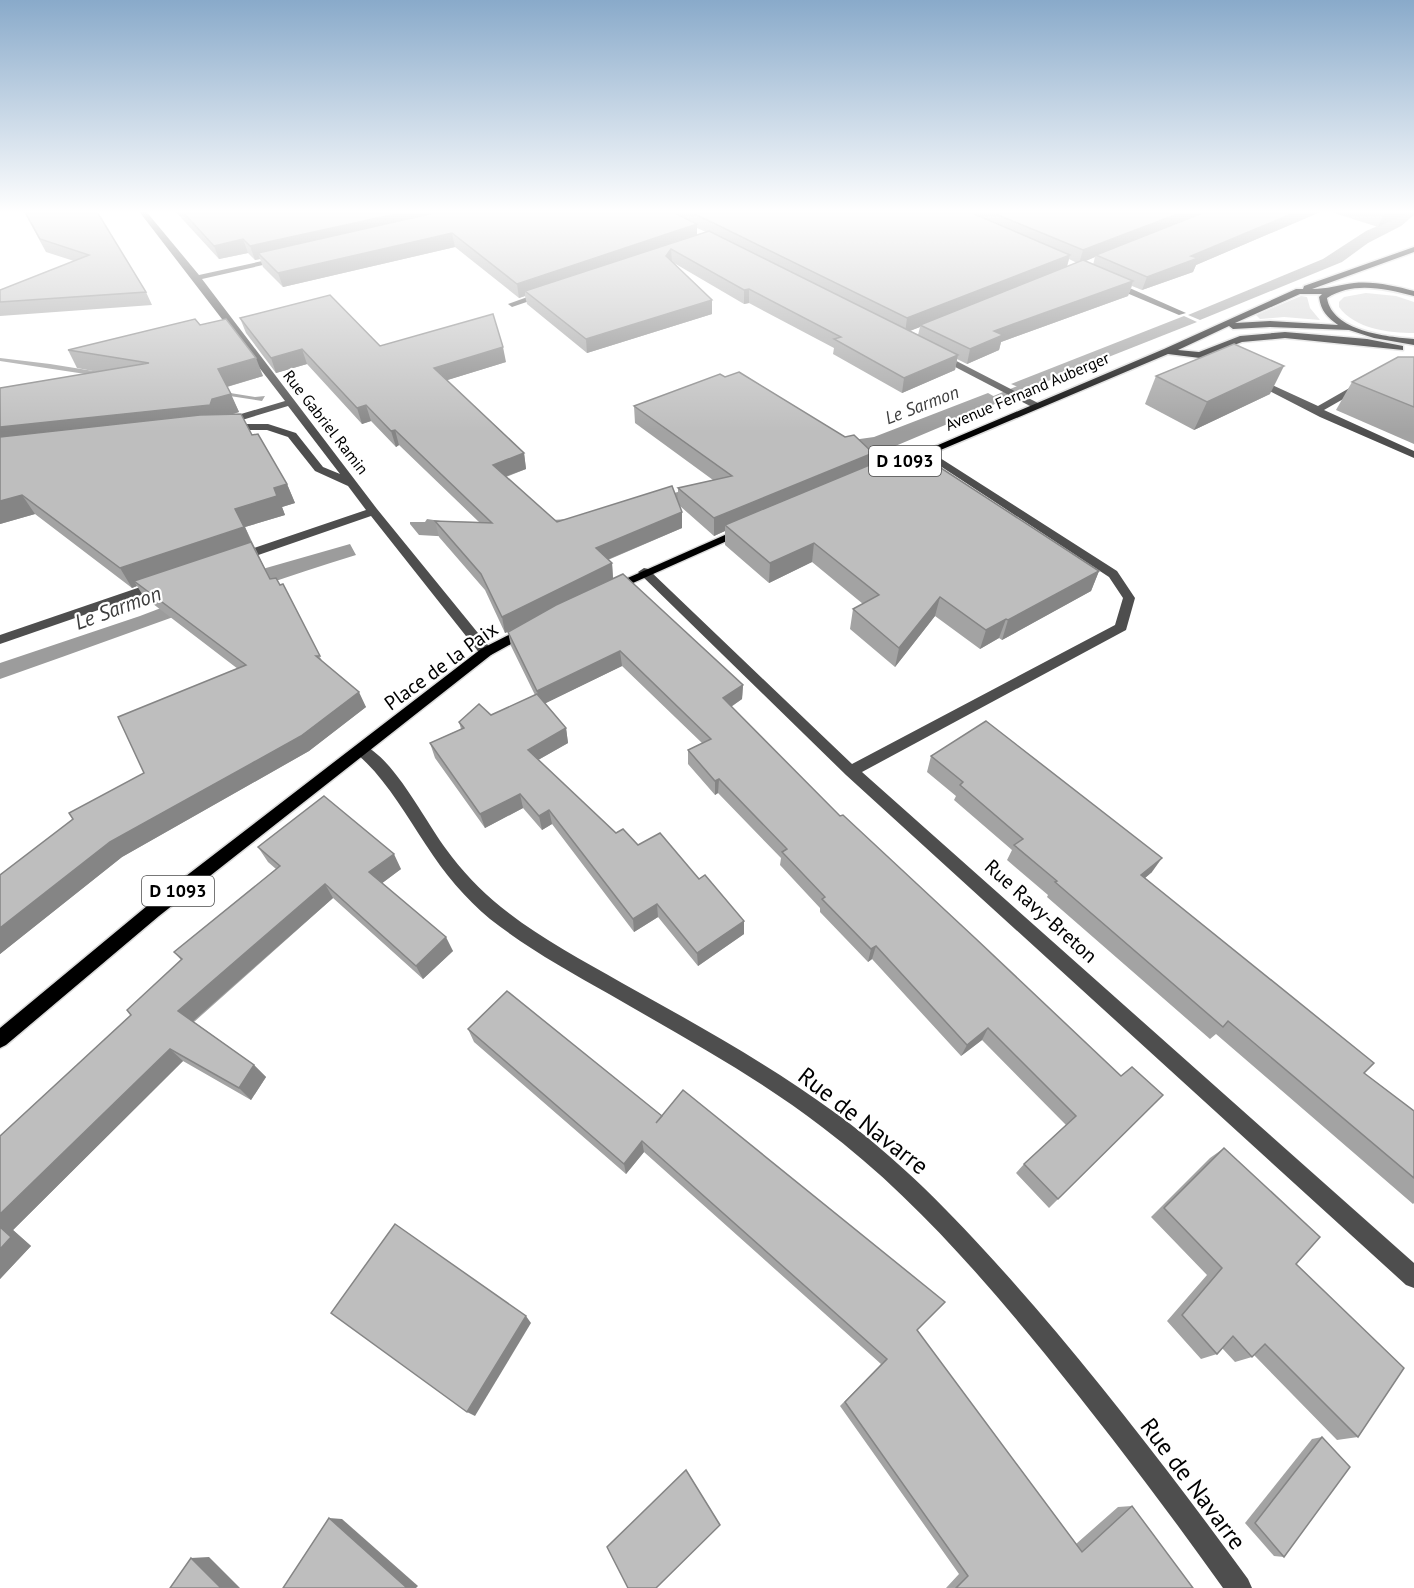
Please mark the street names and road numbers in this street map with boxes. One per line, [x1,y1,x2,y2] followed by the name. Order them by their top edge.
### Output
[942,347,1113,435] street label: Avenue Fernand Auberger
[279,366,373,478] street label: Rue Gabriel Ramin
[869,446,941,476] road number: D 1093
[379,616,503,716] street label: Place de la Paix
[979,854,1103,968] street label: Rue Ravy-Breton
[142,876,214,906] road number: D 1093
[792,1060,935,1181] street label: Rue de Navarre
[1134,1412,1253,1556] street label: Rue de Navarre

